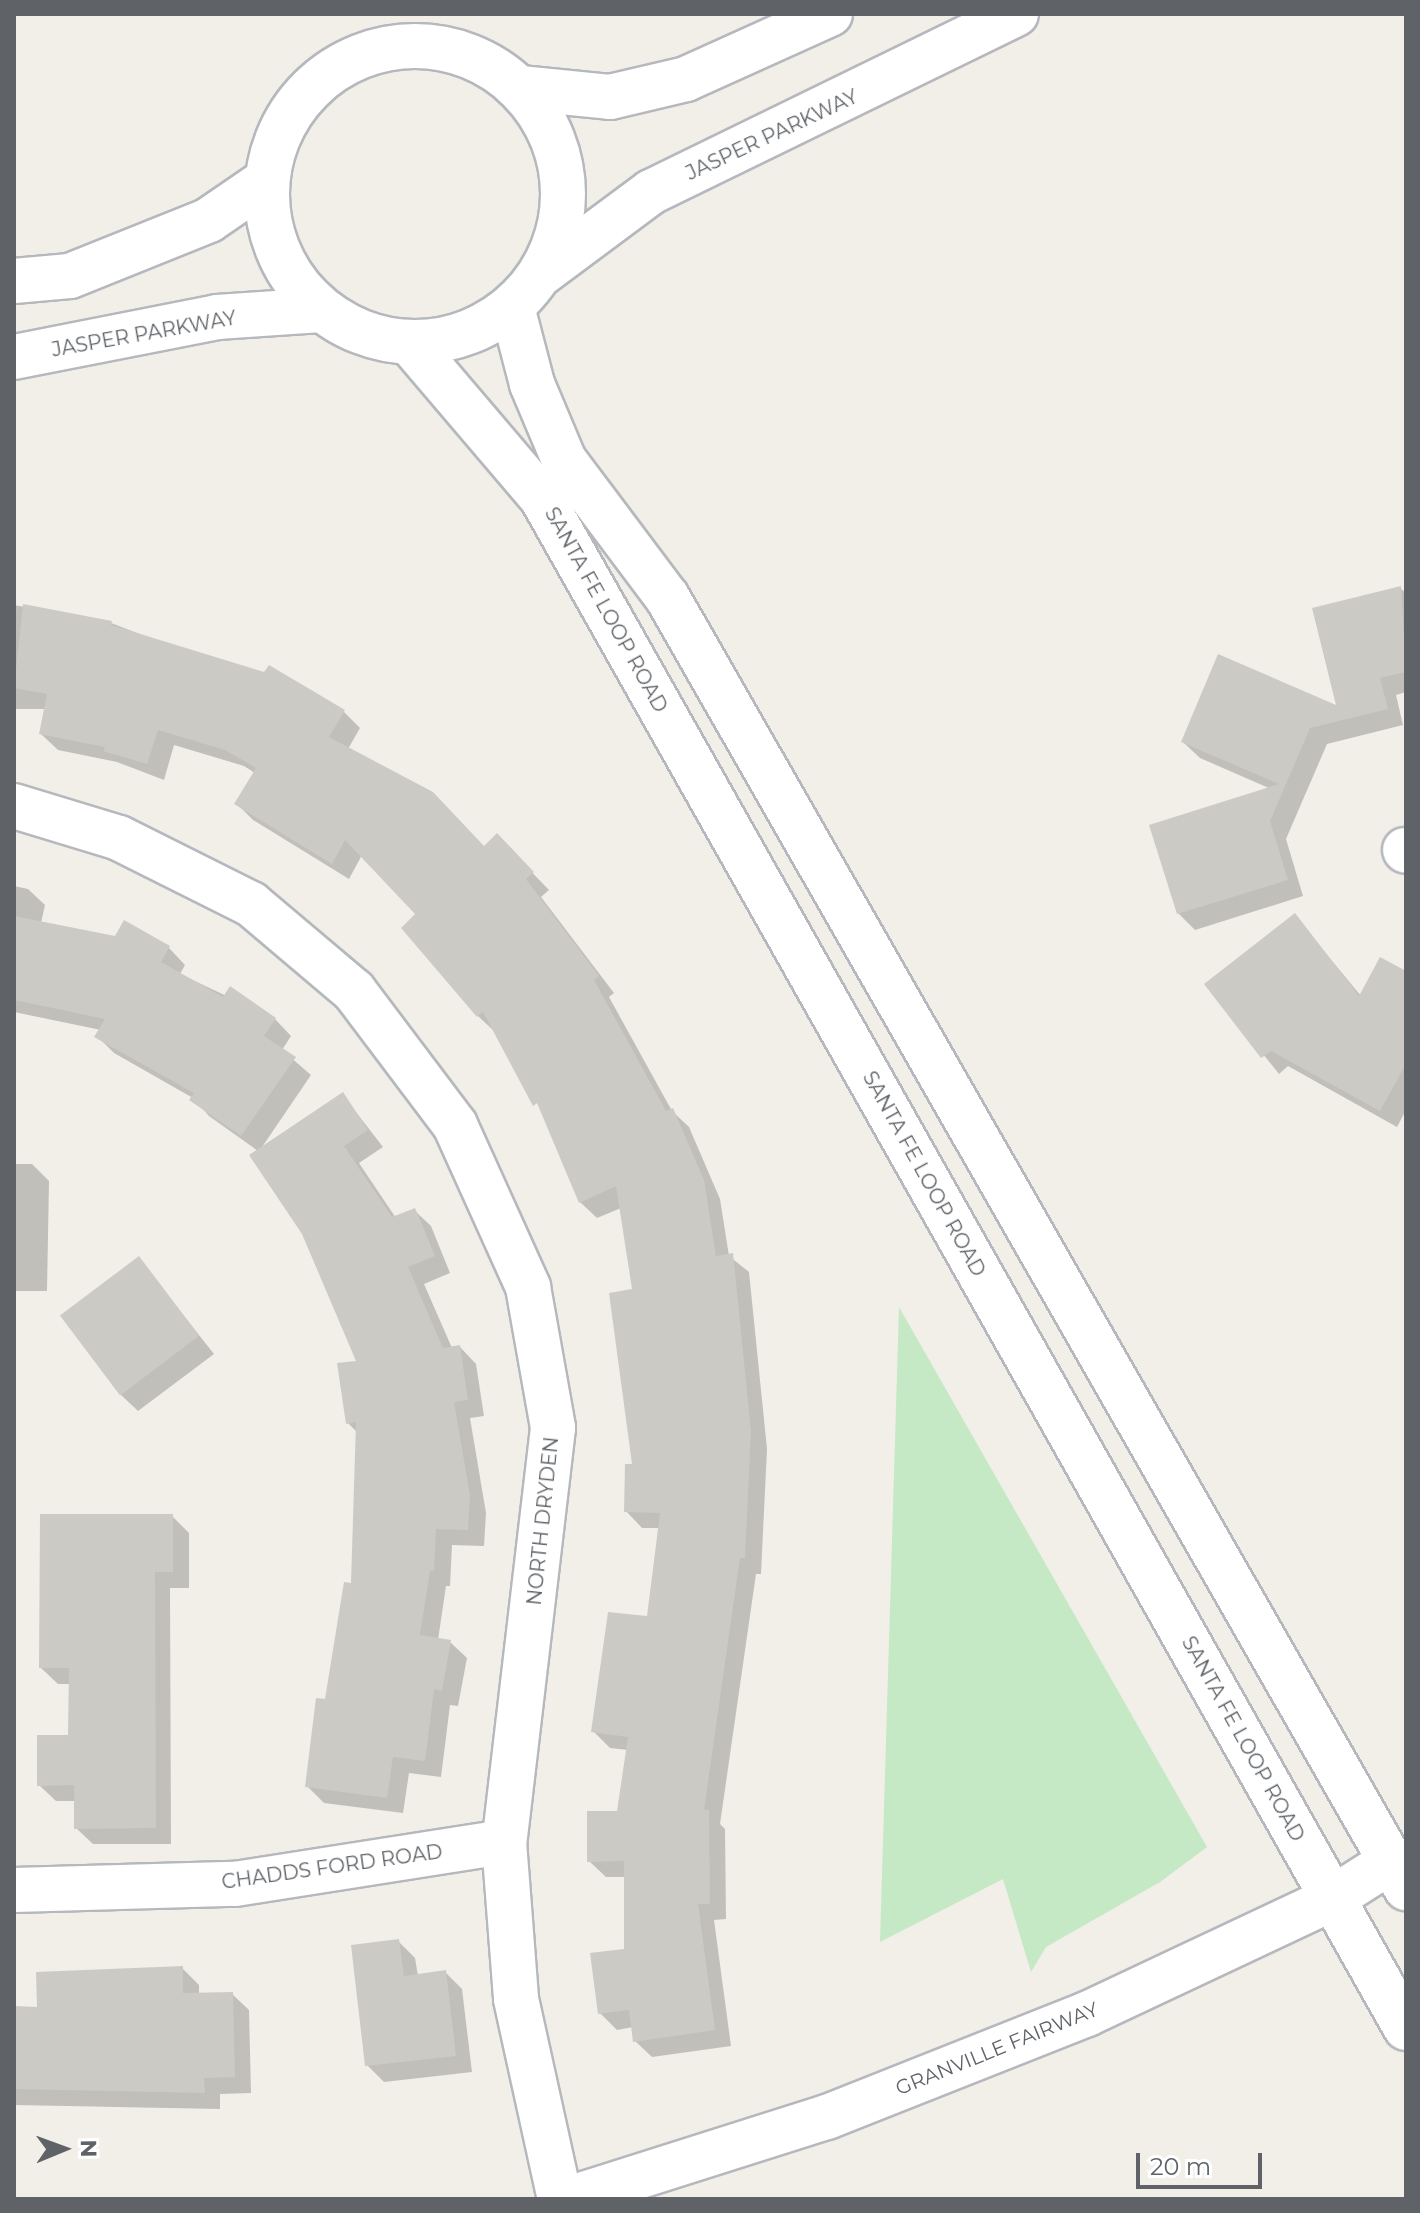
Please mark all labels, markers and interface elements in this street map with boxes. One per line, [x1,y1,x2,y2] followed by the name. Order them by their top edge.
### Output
[682,85,862,185] street label: JASPER PARKWAY
[50,306,238,362] street label: JASPER PARKWAY
[539,503,673,717] street label: SANTA FE LOOP ROAD
[857,1067,991,1281] street label: SANTA FE LOOP ROAD
[522,1435,564,1607] street label: NORTH DRYDEN
[1176,1632,1310,1846] street label: SANTA FE LOOP ROAD
[220,1840,444,1894] street label: CHADDS FORD ROAD
[892,1997,1102,2101] street label: GRANVILLE FAIRWAY
[24,2109,104,2189] north arrow
[1140,2137,1266,2187] scale bar
[75,2139,102,2158] text: N
[1150,2152,1211,2181] text: 20 m

